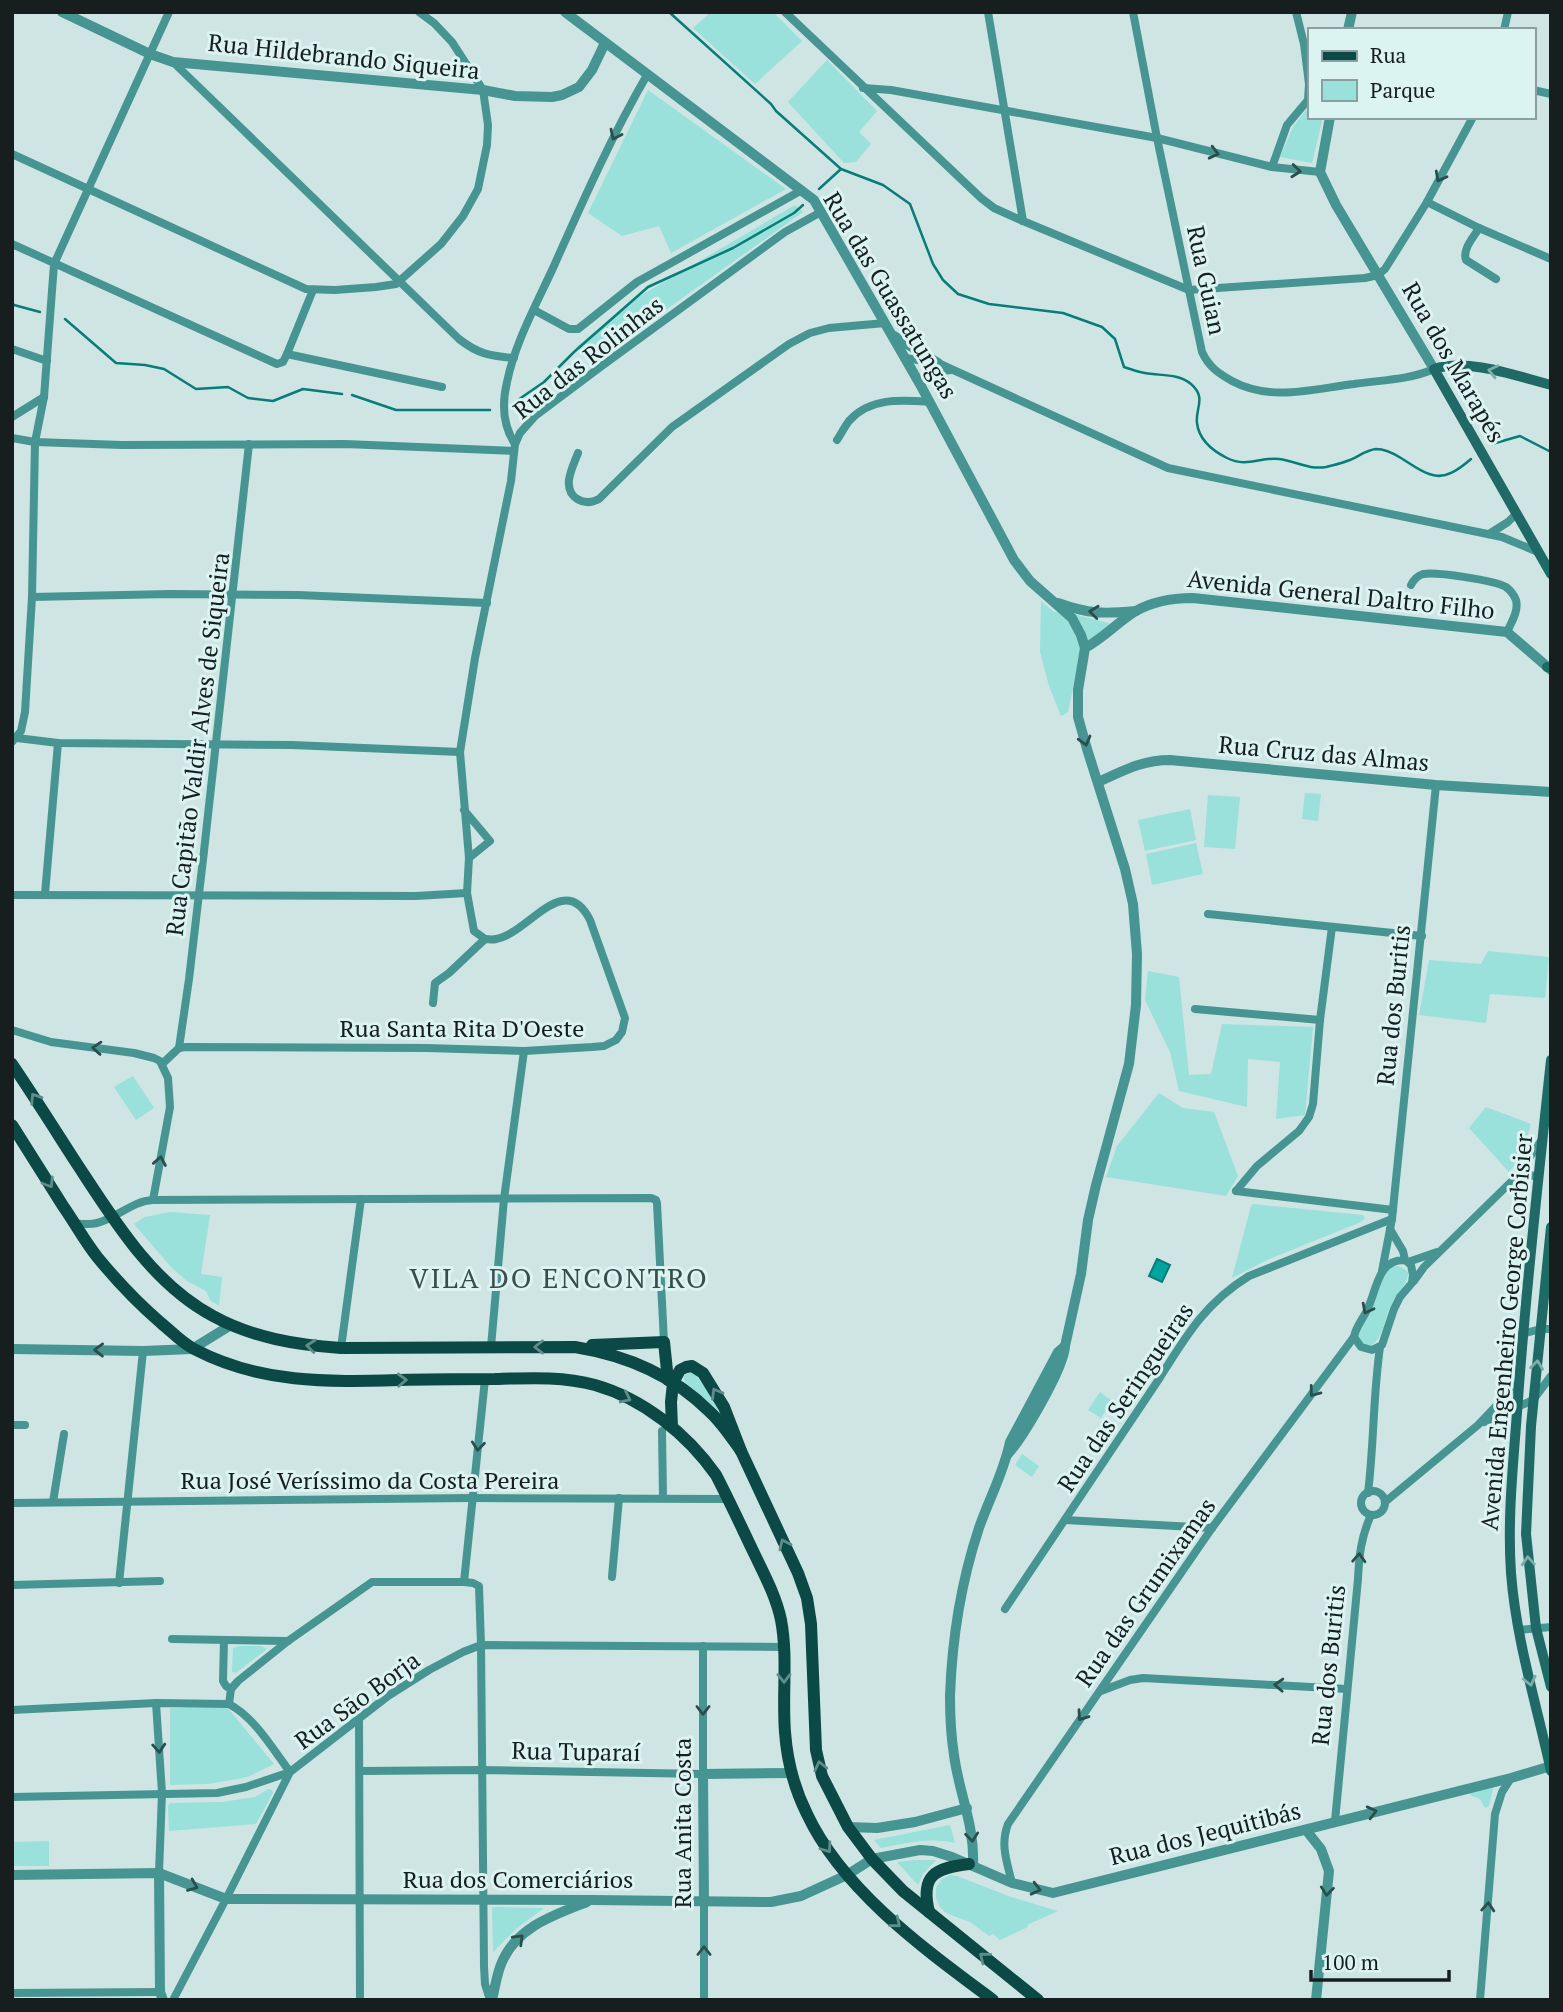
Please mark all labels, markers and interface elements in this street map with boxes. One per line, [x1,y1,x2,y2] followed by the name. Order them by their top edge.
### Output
[207,26,481,86] street label: Rua Hildebrando Siqueira
[1308,28,1535,119] legend
[1370,41,1406,69] text: Rua
[1370,76,1435,104] text: Parque
[609,128,623,140] one-way arrow
[1208,145,1220,159] one-way arrow
[1290,163,1302,178] one-way arrow
[1435,170,1448,182] one-way arrow
[816,186,966,404] street label: Rua das Guassatungas
[1180,222,1234,338] street label: Rua Guian
[1395,276,1513,448] street label: Rua dos Marapés
[506,288,670,426] street label: Rua das Rolinhas
[1487,364,1499,379] one-way arrow
[158,550,236,938] street label: Rua Capitão Valdir Alves de Siqueira
[1186,562,1496,626] street label: Avenida General Daltro Filho
[1088,605,1100,620] one-way arrow
[1217,728,1431,778] street label: Rua Cruz das Almas
[1076,735,1091,747] one-way arrow
[1369,923,1417,1087] street label: Rua dos Buritis
[340,1012,584,1044] street label: Rua Santa Rita D'Oeste
[91,1041,102,1056] one-way arrow
[30,1093,43,1106] one-way arrow
[1473,1131,1539,1532] street label: Avenida Engenheiro George Corbisier
[152,1155,167,1167] one-way arrow
[40,1175,53,1188] one-way arrow
[409,1259,709,1296] district label: VILA DO ENCONTRO
[1050,1296,1200,1498] street label: Rua das Seringueiras
[1361,1302,1375,1314] one-way arrow
[305,1338,317,1353] one-way arrow
[533,1339,543,1355] one-way arrow
[93,1343,104,1358] one-way arrow
[1529,1359,1544,1370] one-way arrow
[397,1372,407,1388] one-way arrow
[1310,1384,1323,1397] one-way arrow
[711,1387,724,1400] one-way arrow
[619,1389,631,1403] one-way arrow
[470,1441,485,1452] one-way arrow
[181,1464,559,1496] street label: Rua José Veríssimo da Costa Pereira
[1068,1491,1222,1693] street label: Rua das Grumixamas
[779,1538,793,1551] one-way arrow
[1352,1553,1367,1564] one-way arrow
[1521,1555,1536,1566] one-way arrow
[1304,1583,1352,1747] street label: Rua dos Buritis
[288,1644,426,1756] street label: Rua São Borja
[776,1673,792,1684] one-way arrow
[1522,1675,1537,1687] one-way arrow
[1273,1678,1284,1693] one-way arrow
[695,1705,711,1715] one-way arrow
[1078,1708,1090,1721] one-way arrow
[511,1734,641,1768] street label: Rua Tuparaí
[666,1738,698,1908] street label: Rua Anita Costa
[151,1743,166,1754] one-way arrow
[814,1760,828,1772] one-way arrow
[1106,1794,1304,1872] street label: Rua dos Jequitibás
[1366,1806,1378,1820] one-way arrow
[964,1831,979,1842] one-way arrow
[819,1840,831,1853] one-way arrow
[403,1863,633,1895] street label: Rua dos Comerciários
[185,1878,198,1892] one-way arrow
[1030,1881,1042,1896] one-way arrow
[1320,1886,1335,1897] one-way arrow
[1480,1901,1495,1912] one-way arrow
[887,1915,900,1927] one-way arrow
[511,1934,524,1947] one-way arrow
[1311,1938,1449,1982] scale bar
[696,1945,712,1956] one-way arrow
[1322,1948,1379,1976] text: 100 m
[980,1953,992,1966] one-way arrow

